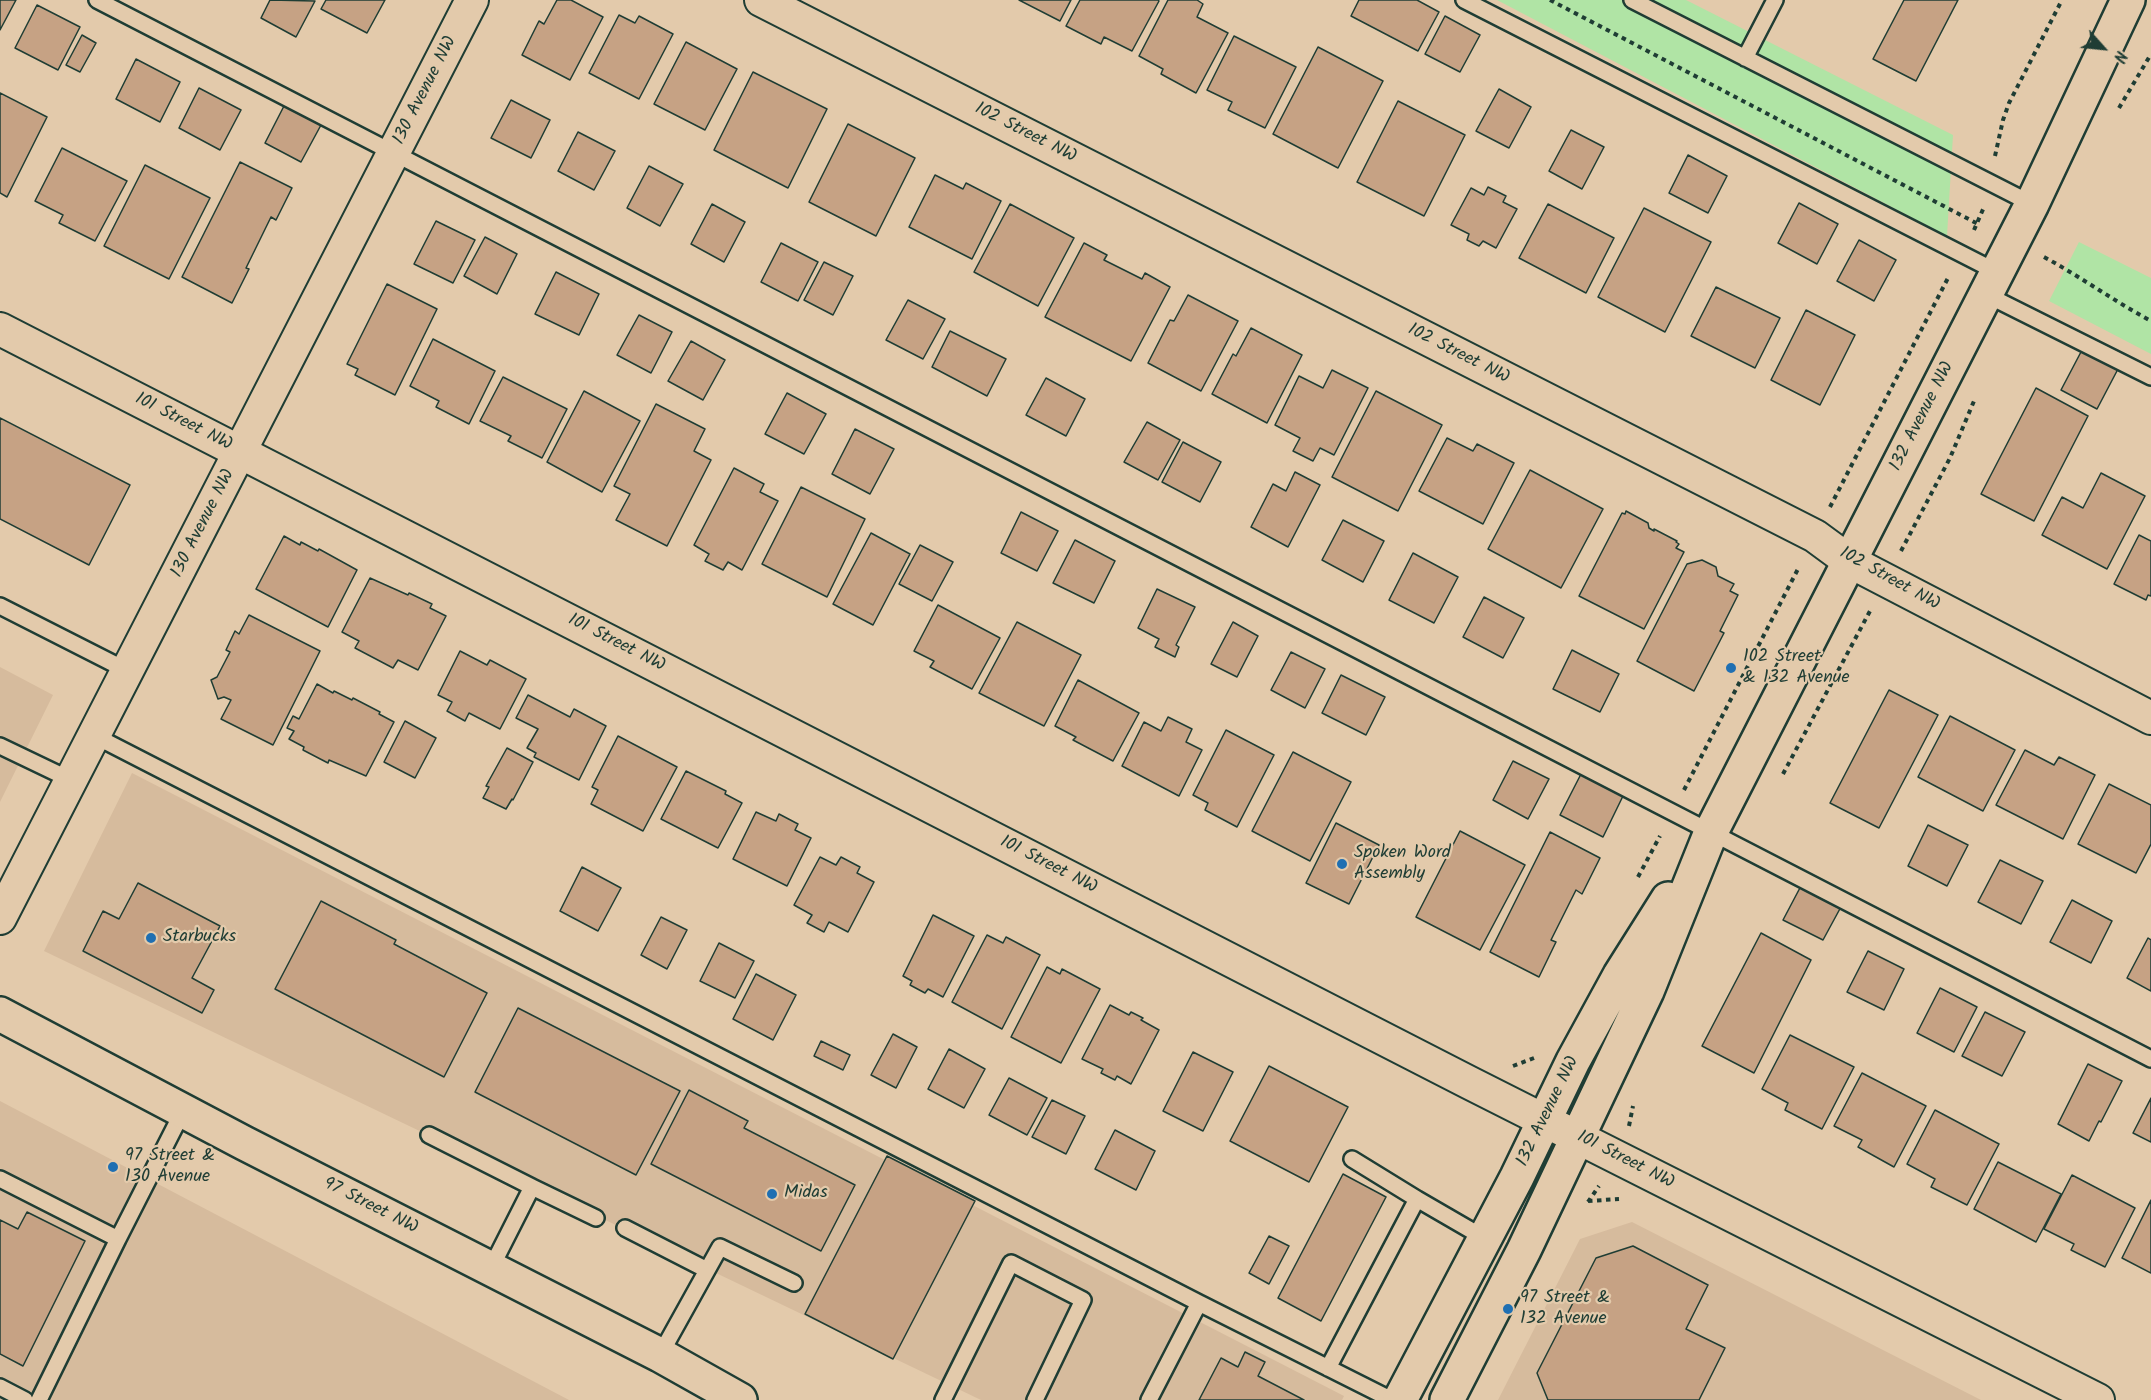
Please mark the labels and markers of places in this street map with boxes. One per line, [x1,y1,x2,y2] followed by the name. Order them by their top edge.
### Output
[1743,647,1849,690] place label: 102 Street & 132 Avenue
[1724,661,1738,675] marker: 102 Street & 132 Avenue
[1354,843,1451,886] place label: Spoken Word Assembly
[1335,857,1349,871] marker: Spoken Word Assembly
[163,927,236,949] place label: Starbucks
[144,931,158,945] marker: Starbucks
[125,1146,215,1188] place label: 97 Street & 130 Avenue
[106,1160,120,1174] marker: 97 Street & 130 Avenue
[784,1183,828,1205] place label: Midas
[765,1187,779,1201] marker: Midas
[1520,1288,1610,1330] place label: 97 Street & 132 Avenue
[1501,1302,1515,1316] marker: 97 Street & 132 Avenue

